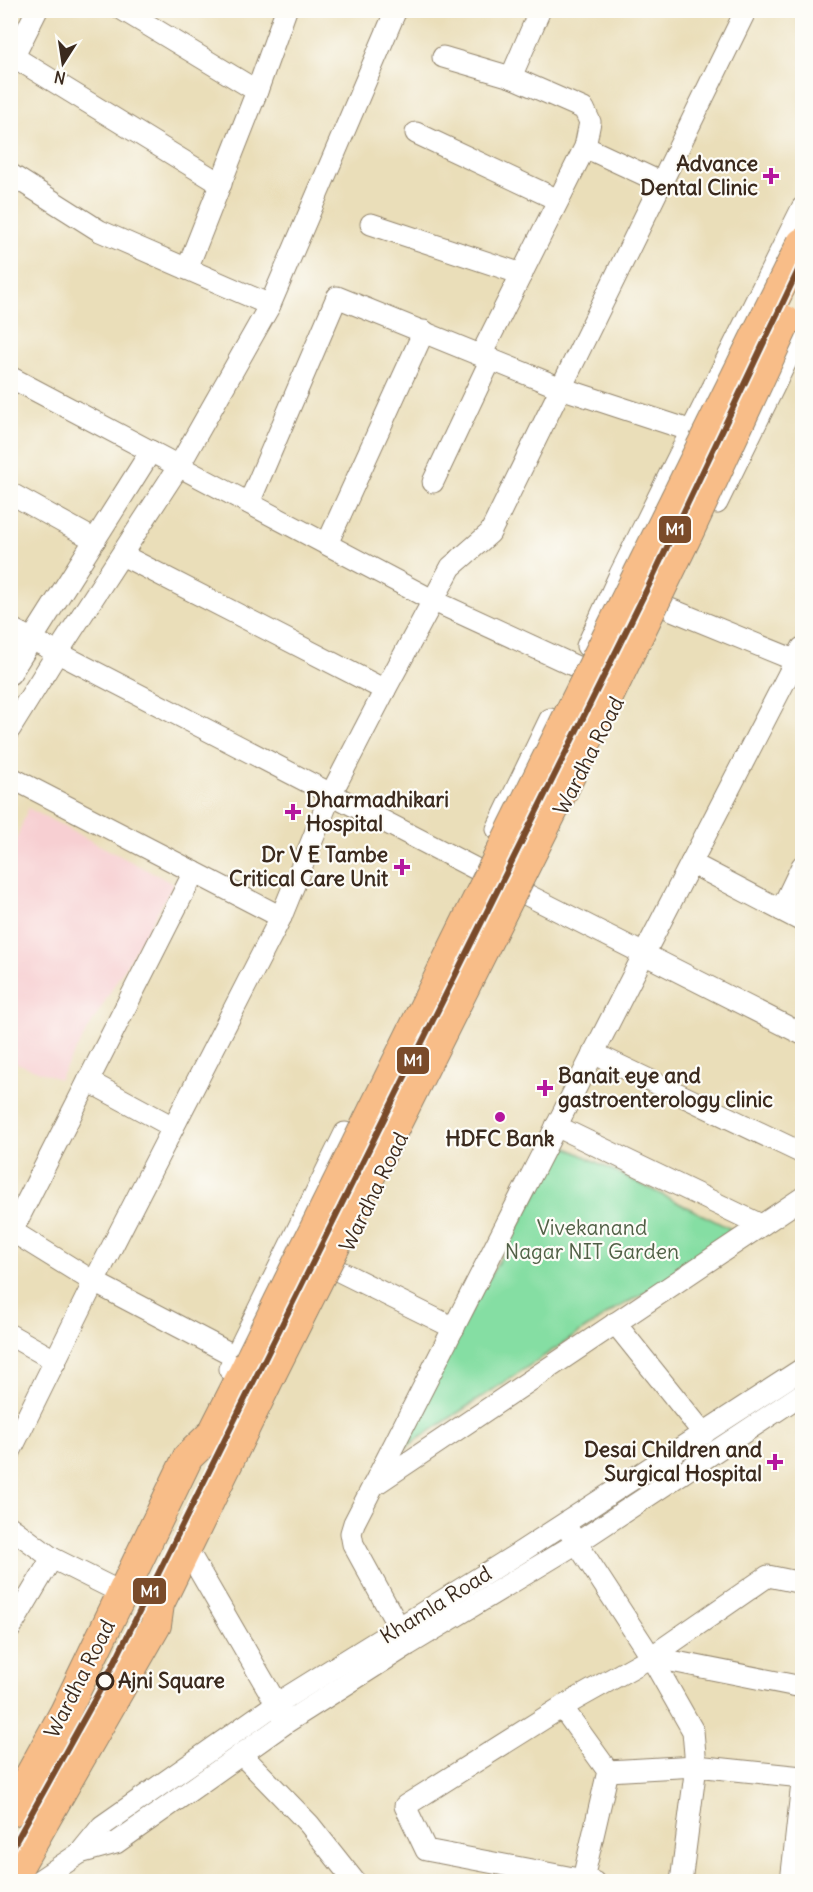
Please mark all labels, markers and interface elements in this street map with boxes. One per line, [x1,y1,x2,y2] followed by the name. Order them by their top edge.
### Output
[33,33,93,93] north arrow
[52,67,67,89] text: N
[640,150,758,201] place label: Advance Dental Clinic
[762,167,780,185] marker: Advance Dental Clinic
[658,515,692,544] line badge: M1
[665,519,685,539] text: M1
[547,692,630,820] street label: Wardha Road
[306,786,449,837] place label: Dharmadhikari Hospital
[284,803,302,821] marker: Dharmadhikari Hospital
[229,841,389,892] place label: Dr V E Tambe Critical Care Unit
[393,858,411,876] marker: Dr V E Tambe Critical Care Unit
[396,1046,430,1075] line badge: M1
[403,1050,423,1070] text: M1
[558,1062,773,1113] place label: Banait eye and gastroenterology clinic
[536,1079,554,1097] marker: Banait eye and gastroenterology clinic
[493,1110,507,1124] marker: HDFC Bank
[445,1125,555,1152] place label: HDFC Bank
[333,1128,414,1256] street label: Wardha Road
[505,1214,679,1265] park label: Vivekanand Nagar NIT Garden
[584,1436,763,1487] place label: Desai Children and Surgical Hospital
[766,1453,784,1471] marker: Desai Children and Surgical Hospital
[375,1560,497,1650] street label: Khamla Road
[132,1577,167,1605] line badge: M1
[140,1581,160,1601] text: M1
[38,1615,121,1743] street label: Wardha Road
[118,1667,225,1694] place label: Ajni Square
[96,1672,114,1690] marker: Ajni Square

